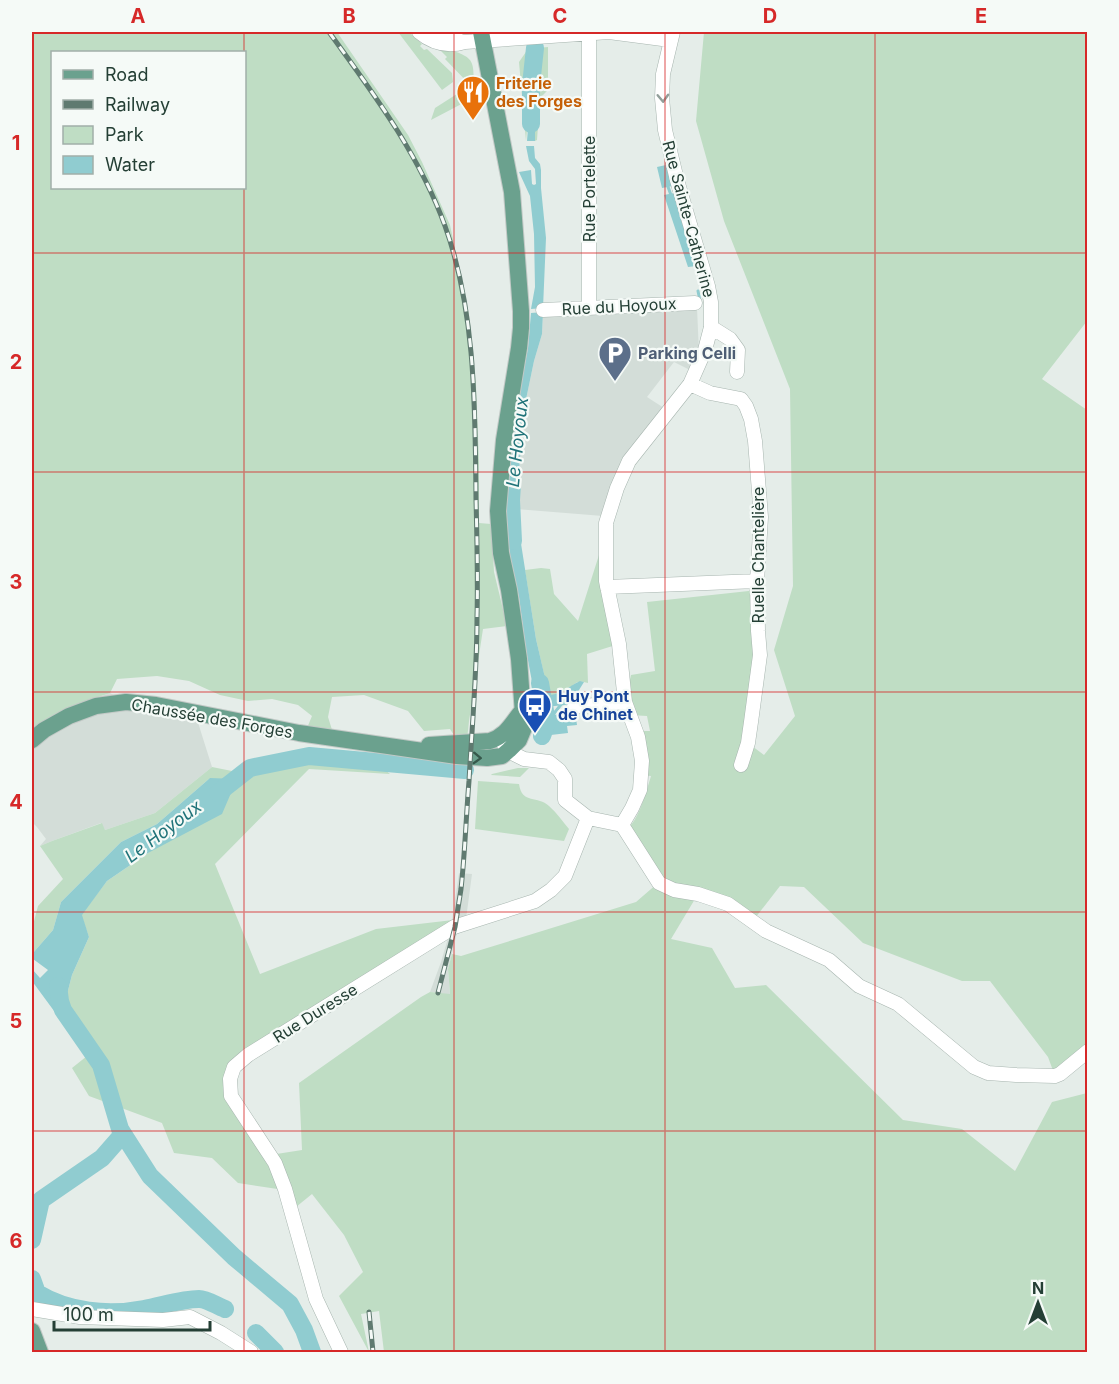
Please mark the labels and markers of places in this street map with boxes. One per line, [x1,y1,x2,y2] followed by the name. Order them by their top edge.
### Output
[496,73,582,111] place label: Friterie des Forges
[455,74,491,121] restaurant icon: Friterie des Forges
[597,335,633,382] parking icon: Parking Celli
[638,343,736,363] place label: Parking Celli
[558,686,633,724] place label: Huy Pont de Chinet
[517,687,553,734] bus stop icon: Huy Pont de Chinet

